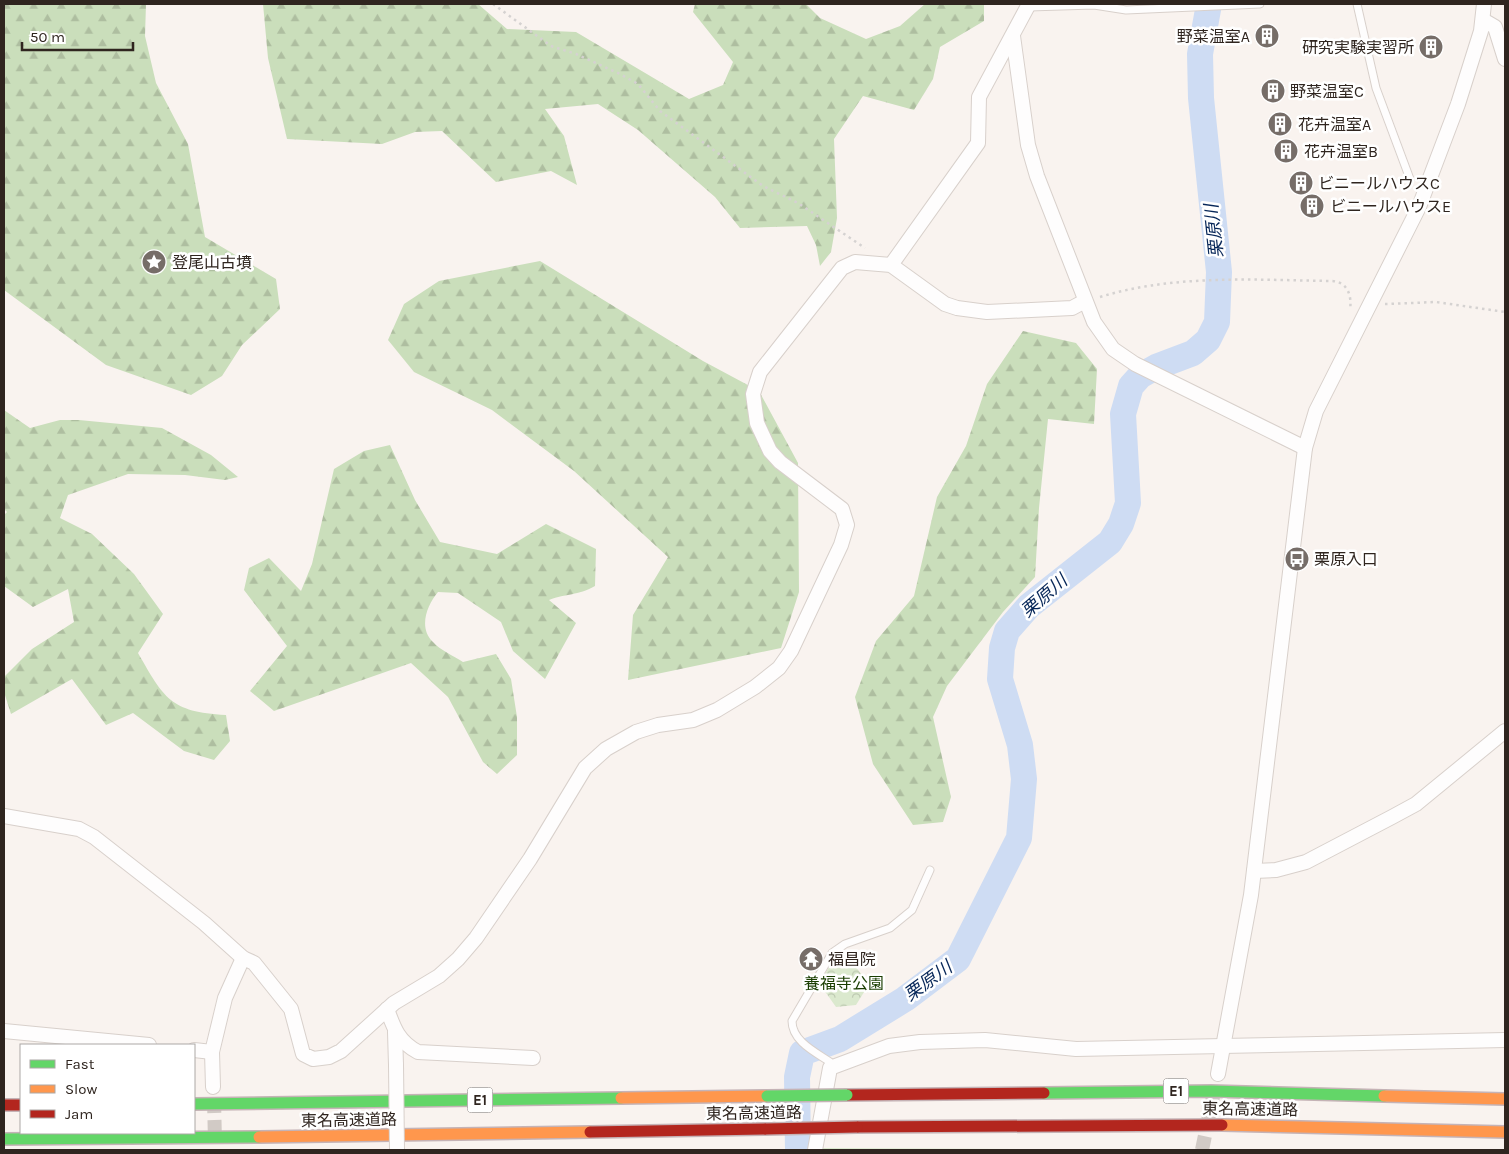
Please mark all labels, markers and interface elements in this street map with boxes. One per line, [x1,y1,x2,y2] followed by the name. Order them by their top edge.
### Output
[22,20,134,52] scale bar
[1254,23,1280,49] building icon: 野菜温室A
[1177,27,1250,46] place label: 野菜温室A
[30,28,65,46] text: 50 m
[1418,34,1444,60] building icon: 研究実験実習所
[1302,38,1414,57] place label: 研究実験実習所
[1260,78,1286,104] building icon: 野菜温室C
[1290,82,1364,101] place label: 野菜温室C
[1267,111,1293,137] building icon: 花卉温室A
[1298,115,1371,134] place label: 花卉温室A
[1273,138,1299,164] building icon: 花卉温室B
[1304,142,1378,161] place label: 花卉温室B
[1288,170,1314,196] building icon: ビニールハウスC
[1318,174,1440,193] place label: ビニールハウスC
[1299,193,1325,219] building icon: ビニールハウスE
[1330,197,1451,216] place label: ビニールハウスE
[1200,201,1228,259] water label: 栗原川
[141,249,167,275] place icon: 登尾山古墳
[172,253,252,272] place label: 登尾山古墳
[1284,546,1310,572] bus stop icon: 栗原入口
[1314,550,1378,569] place label: 栗原入口
[1016,569,1073,622] water label: 栗原川
[798,946,824,972] temple icon: 福昌院
[828,950,876,969] place label: 福昌院
[900,955,958,1006] water label: 栗原川
[804,974,884,993] park label: 養福寺公園
[20,1044,195,1134] legend
[65,1055,95,1073] text: Fast
[1164,1078,1188,1104] road number: E1
[65,1080,97,1098] text: Slow
[468,1088,492,1112] road number: E1
[1202,1099,1298,1119] street label: 東名高速道路
[706,1103,802,1123] street label: 東名高速道路
[65,1105,93,1123] text: Jam
[301,1110,397,1130] street label: 東名高速道路

